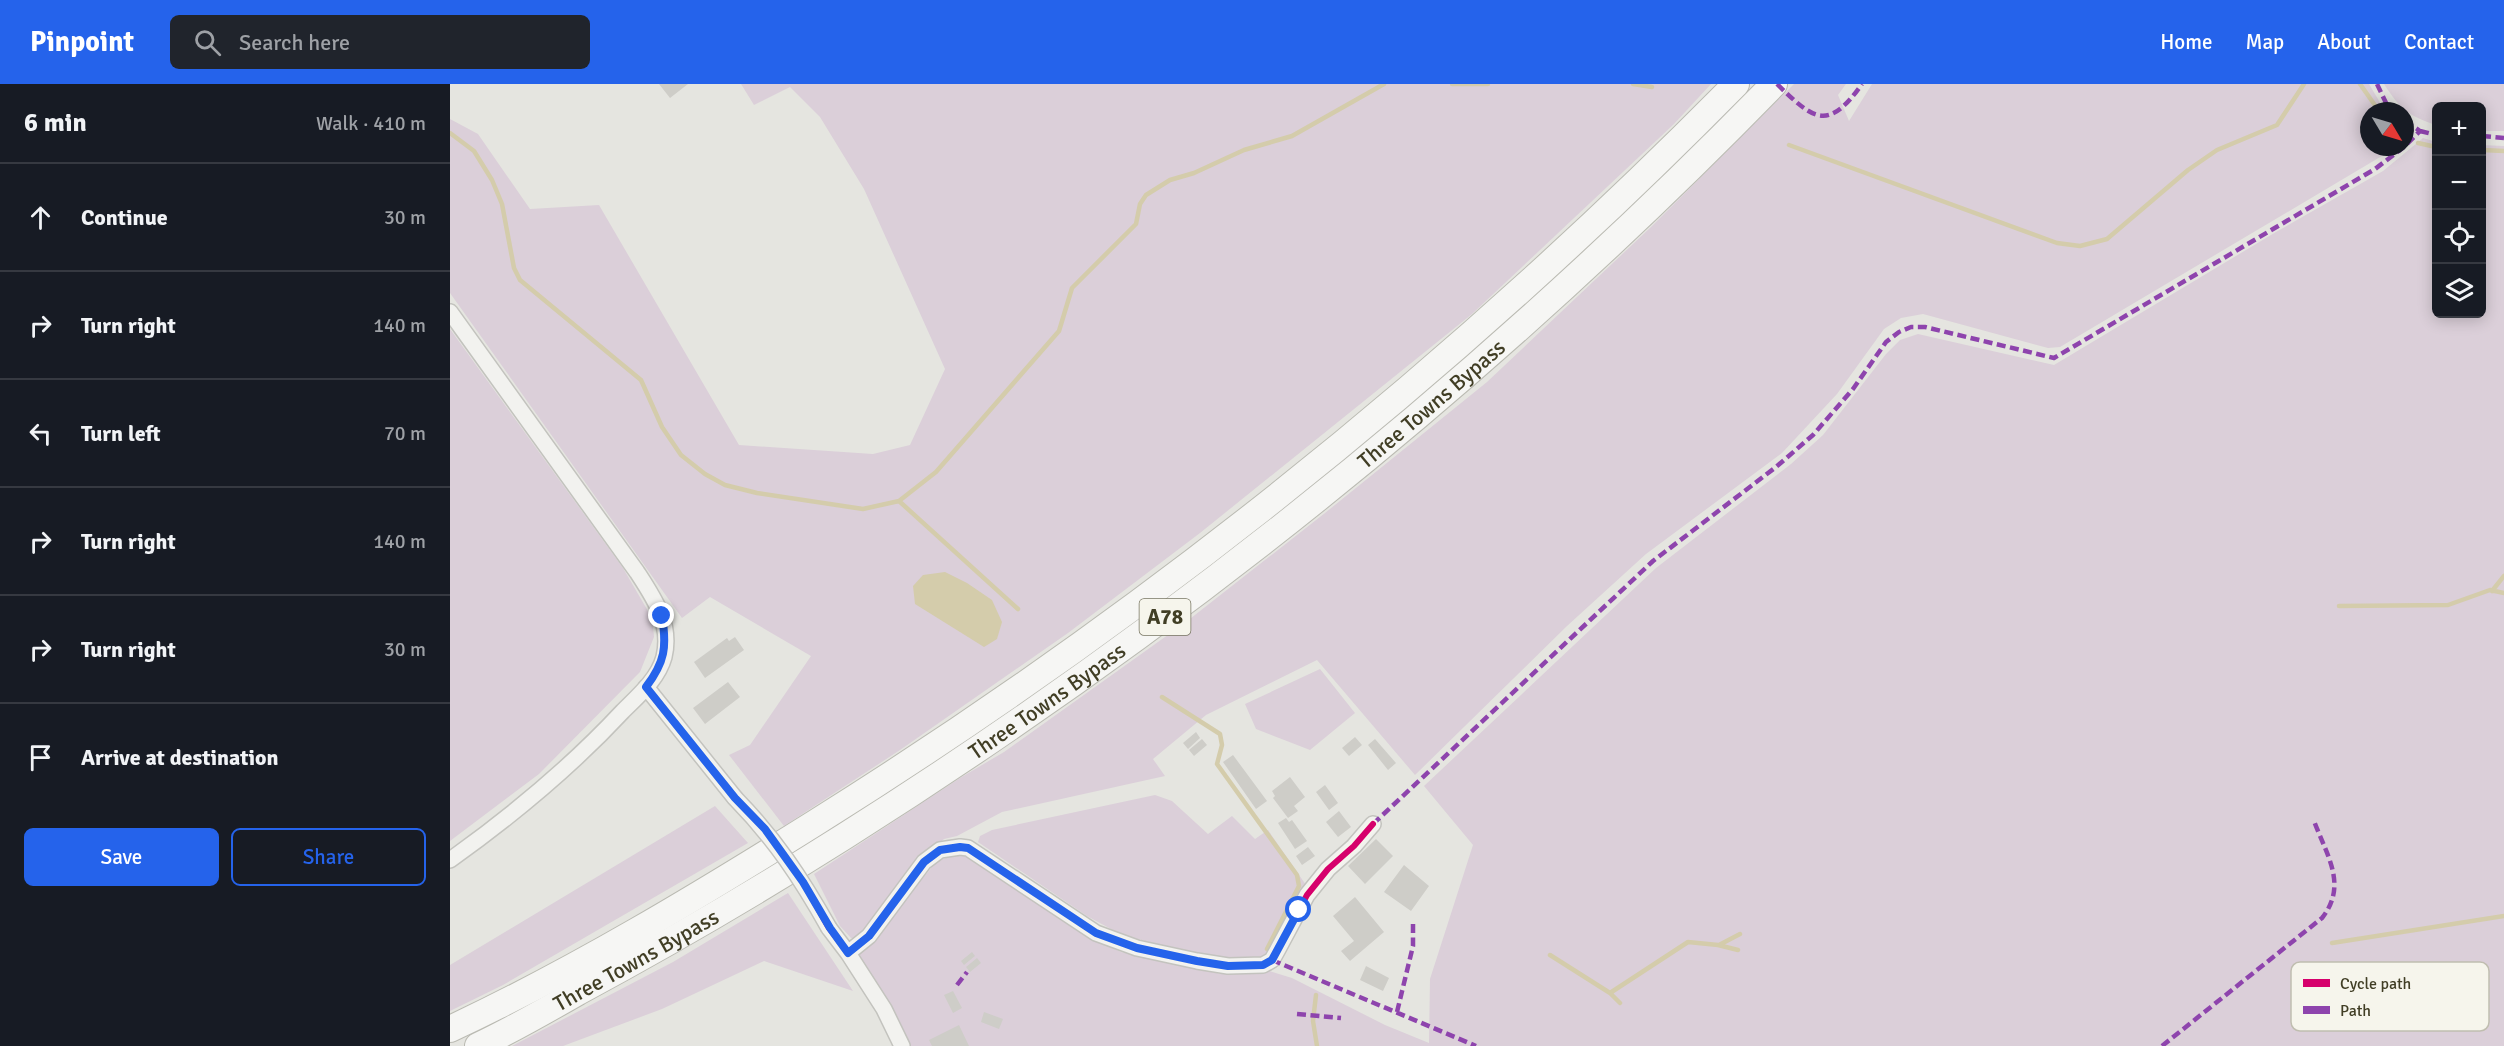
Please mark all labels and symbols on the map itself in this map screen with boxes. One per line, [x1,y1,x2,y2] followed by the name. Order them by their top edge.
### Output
[2360,102,2414,156] north arrow
[1352,333,1510,474] street label: Three Towns Bypass
[1140,599,1190,635] road number: A78
[648,602,674,628] route end
[963,636,1131,765] street label: Three Towns Bypass
[1285,896,1311,922] route start
[548,902,723,1017] street label: Three Towns Bypass
[2291,962,2489,1031] legend
[2340,974,2411,994] text: Cycle path
[2340,1001,2371,1021] text: Path

